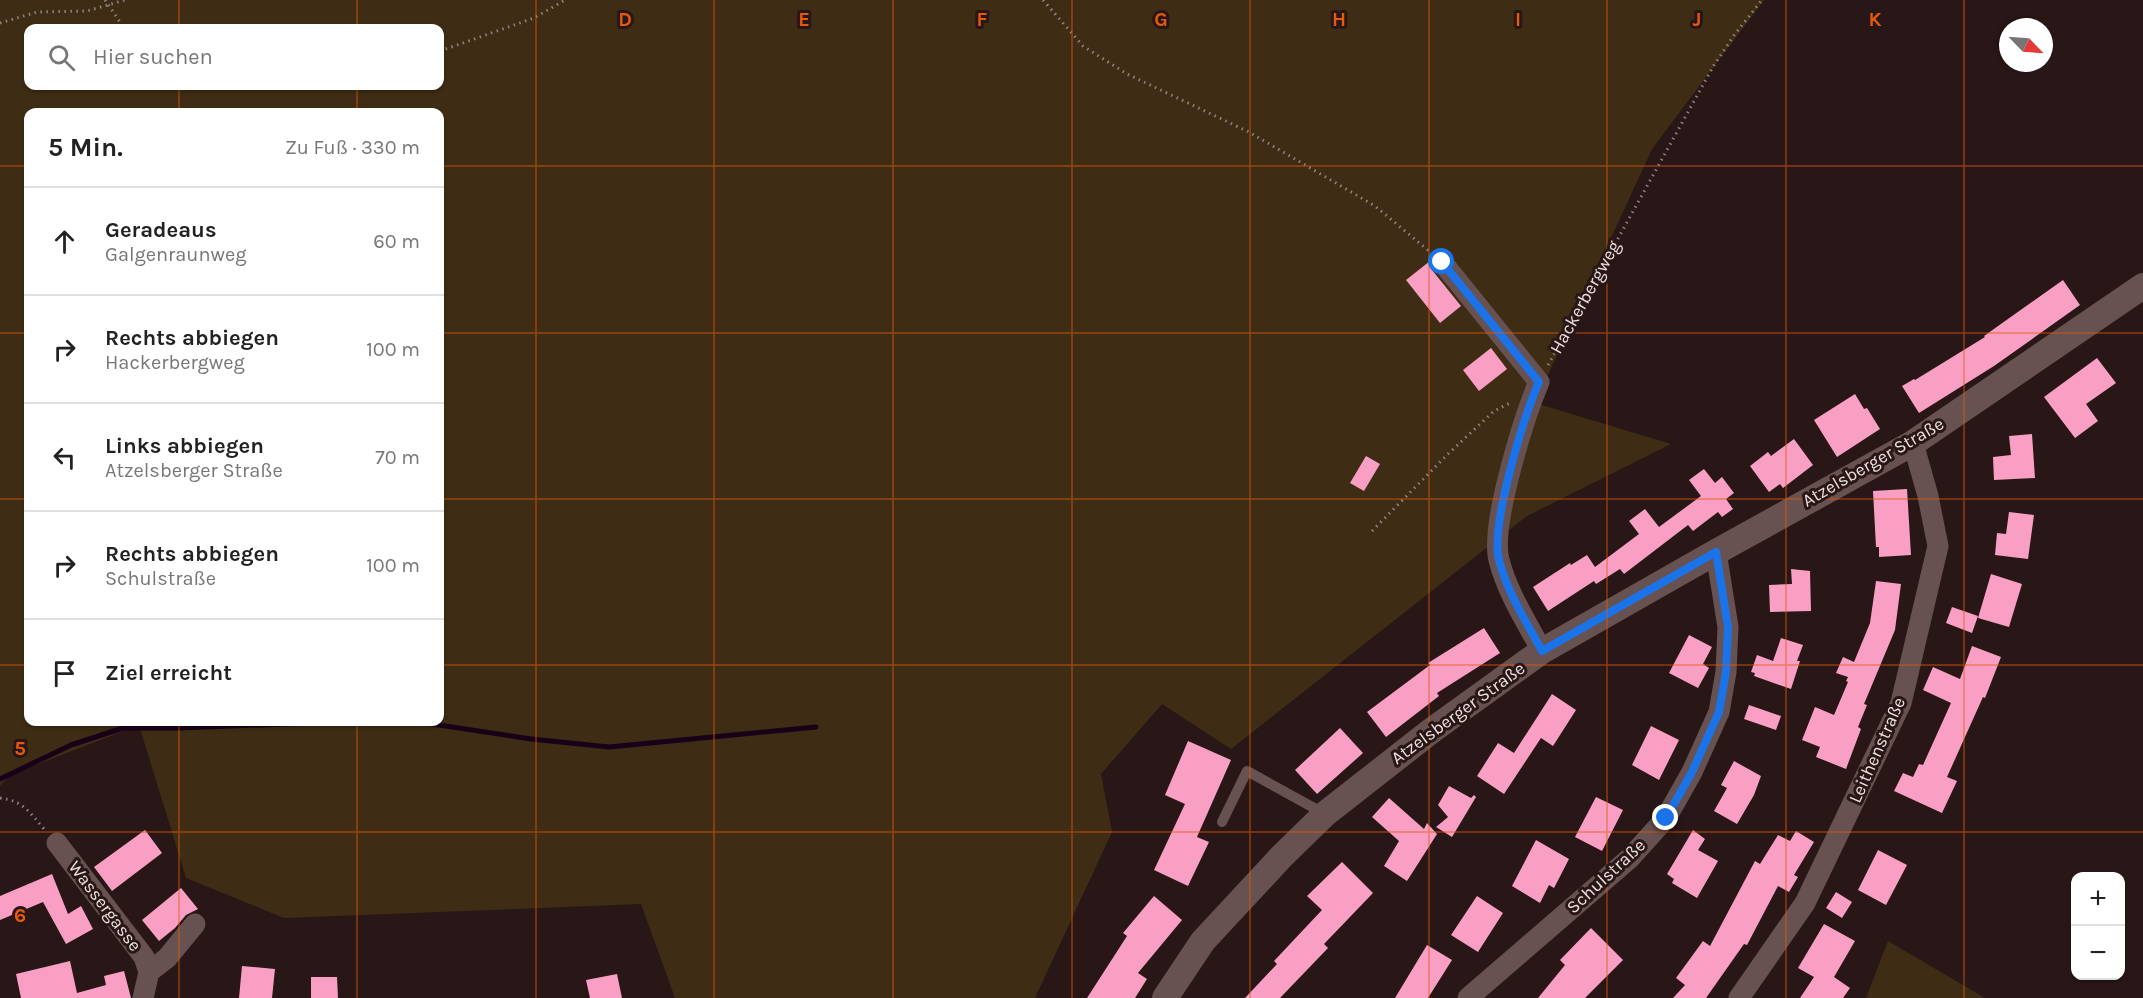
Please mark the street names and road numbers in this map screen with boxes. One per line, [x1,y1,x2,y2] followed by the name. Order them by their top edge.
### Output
[1545,237,1625,357] street label: Hackerbergweg
[1798,412,1948,512] street label: Atzelsberger Straße
[1387,657,1529,769] street label: Atzelsberger Straße
[1844,694,1910,806] street label: Leithenstraße
[1562,834,1650,918] street label: Schulstraße
[64,856,146,956] street label: Wassergasse

